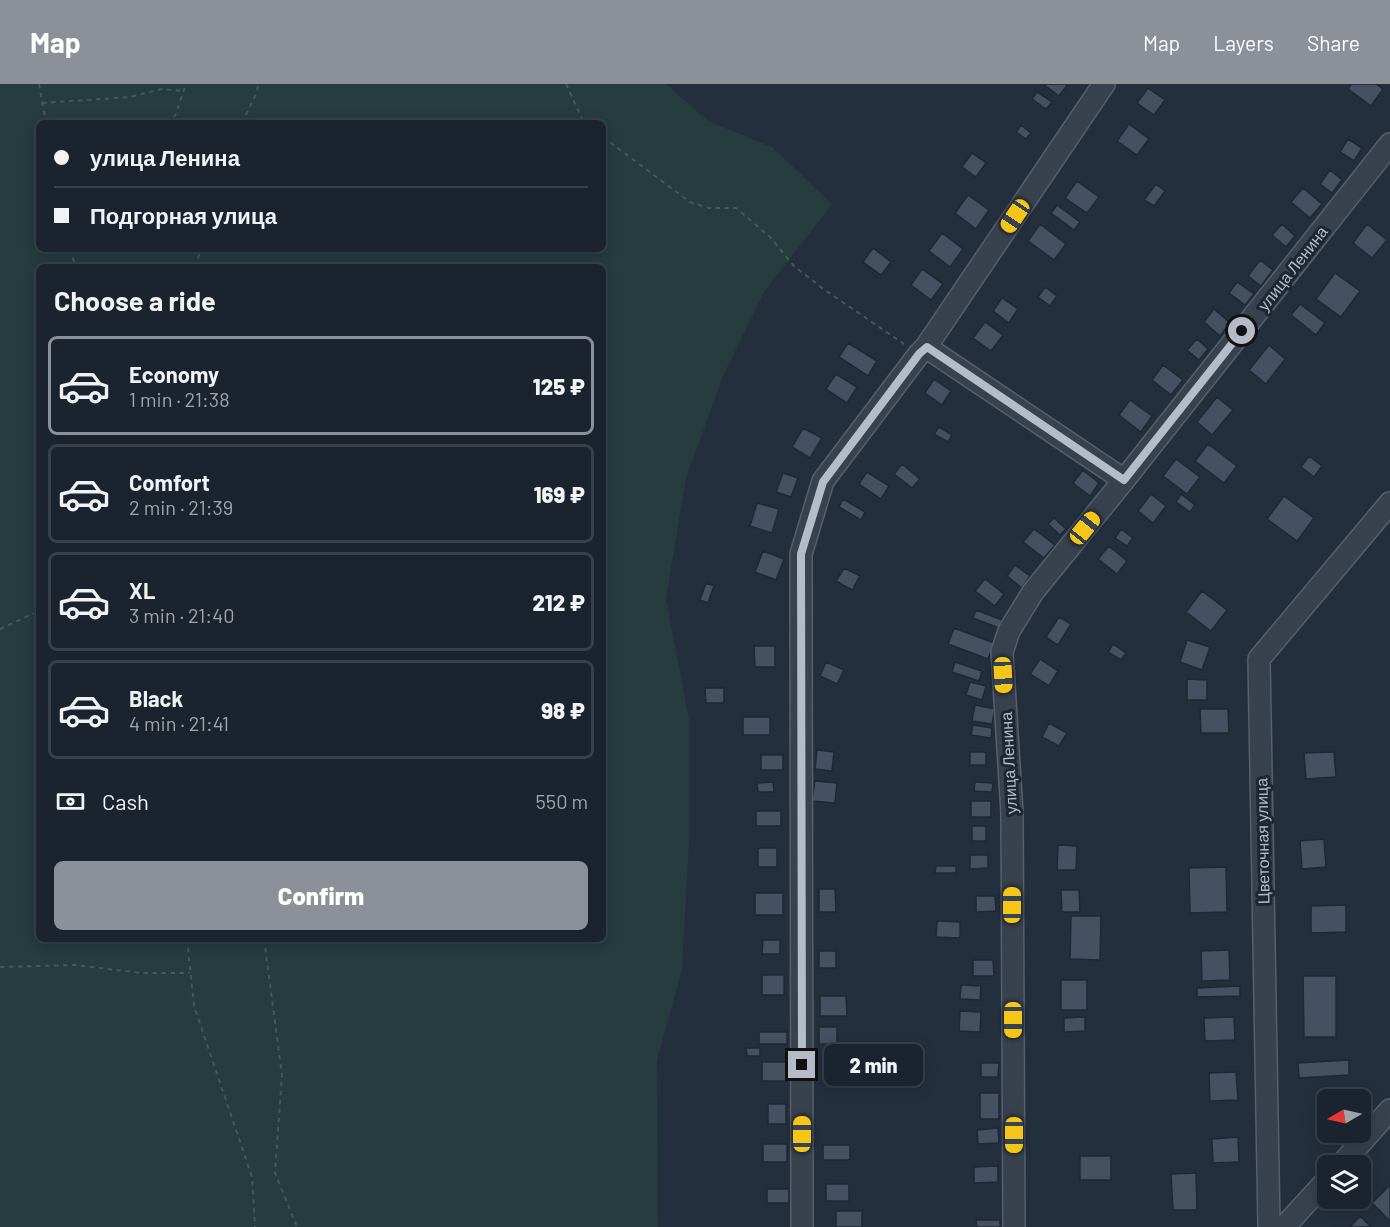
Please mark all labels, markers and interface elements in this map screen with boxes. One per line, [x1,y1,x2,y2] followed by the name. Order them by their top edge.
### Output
[30,25,81,59] text: Map
[1143,30,1180,55] text: Map
[1213,30,1274,55] text: Layers
[1307,30,1360,55] text: Share
[90,144,240,170] text: улица Ленина
[997,196,1033,236] car
[90,202,277,228] text: Подгорная улица
[1253,222,1331,314] street label: улица Ленина
[54,284,216,316] text: Choose a ride
[1228,317,1255,344] route start
[57,359,111,413] icon: car
[129,361,219,387] text: Economy
[533,373,585,399] text: 125 ₽
[129,387,230,411] text: 1 min · 21:38
[57,467,111,521] icon: car
[129,469,210,495] text: Comfort
[534,481,585,507] text: 169 ₽
[129,495,233,519] text: 2 min · 21:39
[1067,508,1103,548] car
[57,575,111,629] icon: car
[129,577,155,603] text: XL
[532,589,585,615] text: 212 ₽
[129,603,234,627] text: 3 min · 21:40
[993,657,1013,693] car
[57,683,111,737] icon: car
[129,685,183,711] text: Black
[541,697,585,723] text: 98 ₽
[129,711,229,735] text: 4 min · 21:41
[996,711,1020,814] street label: улица Ленина
[1251,778,1273,904] street label: Цветочная улица
[54,785,87,818] icon: cash
[102,788,149,814] text: Cash
[536,789,588,813] text: 550 m
[54,861,588,930] button: Confirm
[1003,887,1021,923] car
[1004,1002,1022,1038] car
[823,1044,922,1086] callout: 2 min
[788,1051,815,1078] route end
[849,1053,898,1077] text: 2 min
[1317,1089,1371,1143] north arrow
[1317,1089,1371,1209] map controls
[793,1116,811,1152] car
[1005,1117,1023,1153] car
[1317,1155,1371,1209] button: layers

